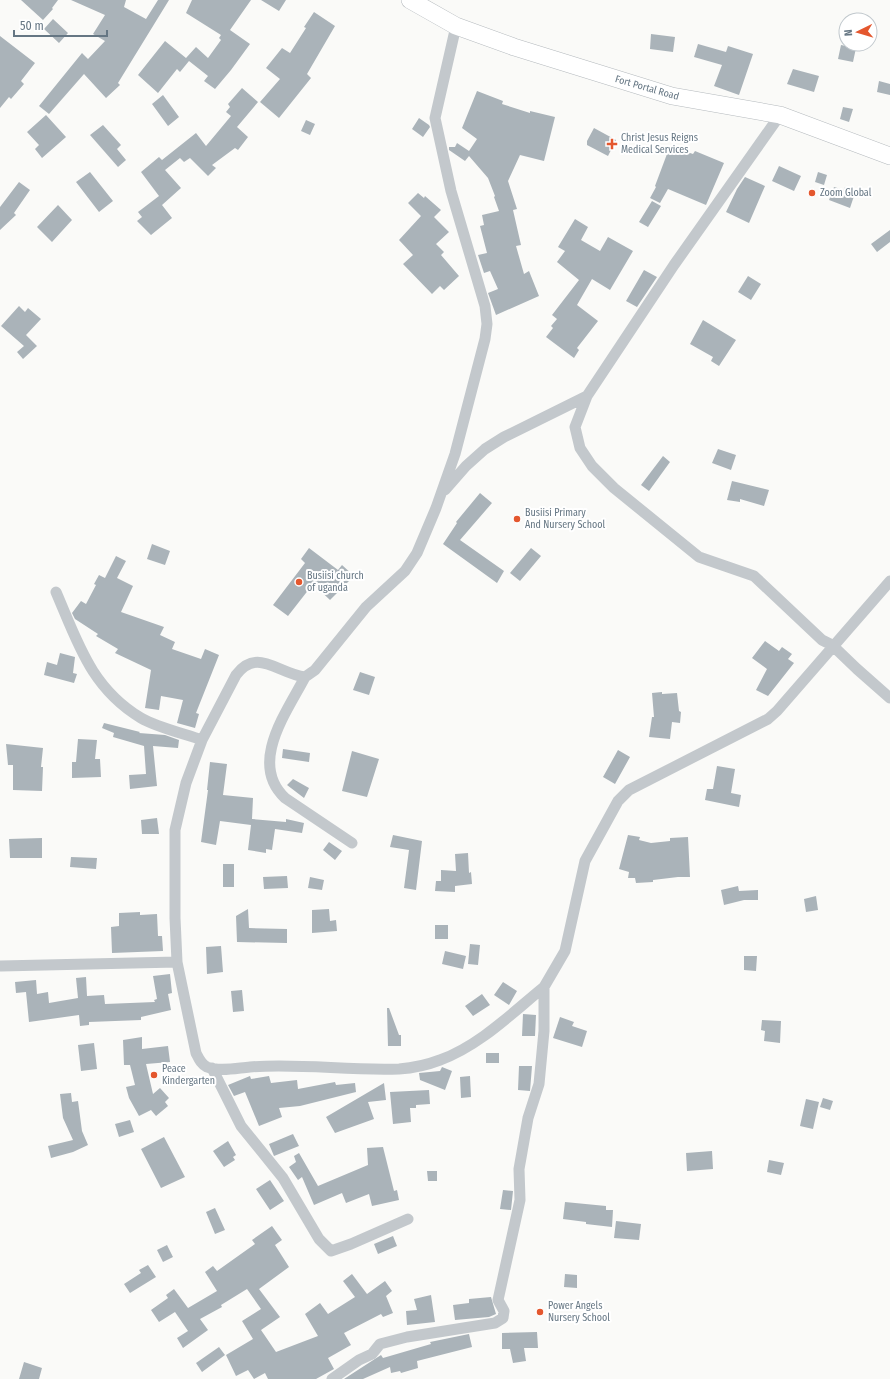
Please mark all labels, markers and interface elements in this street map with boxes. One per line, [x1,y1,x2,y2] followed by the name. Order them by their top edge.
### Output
[14,12,107,38] scale bar
[838,12,878,52] north arrow
[20,19,44,33] text: 50 m
[842,29,855,37] text: N
[614,73,680,103] street label: Fort Portal Road
[621,132,698,156] place label: Christ Jesus Reigns Medical Services
[606,138,618,150] marker: Christ Jesus Reigns Medical Services
[820,187,872,199] place label: Zoom Global
[807,188,817,198] marker: Zoom Global
[525,507,605,531] place label: Busiisi Primary And Nursery School
[512,514,522,524] marker: Busiisi Primary And Nursery School
[307,570,364,594] place label: Busiisi church of uganda
[294,577,304,587] marker: Busiisi church of uganda
[162,1063,215,1087] place label: Peace Kindergarten
[149,1070,159,1080] marker: Peace Kindergarten
[548,1300,610,1324] place label: Power Angels Nursery School
[535,1307,545,1317] marker: Power Angels Nursery School

